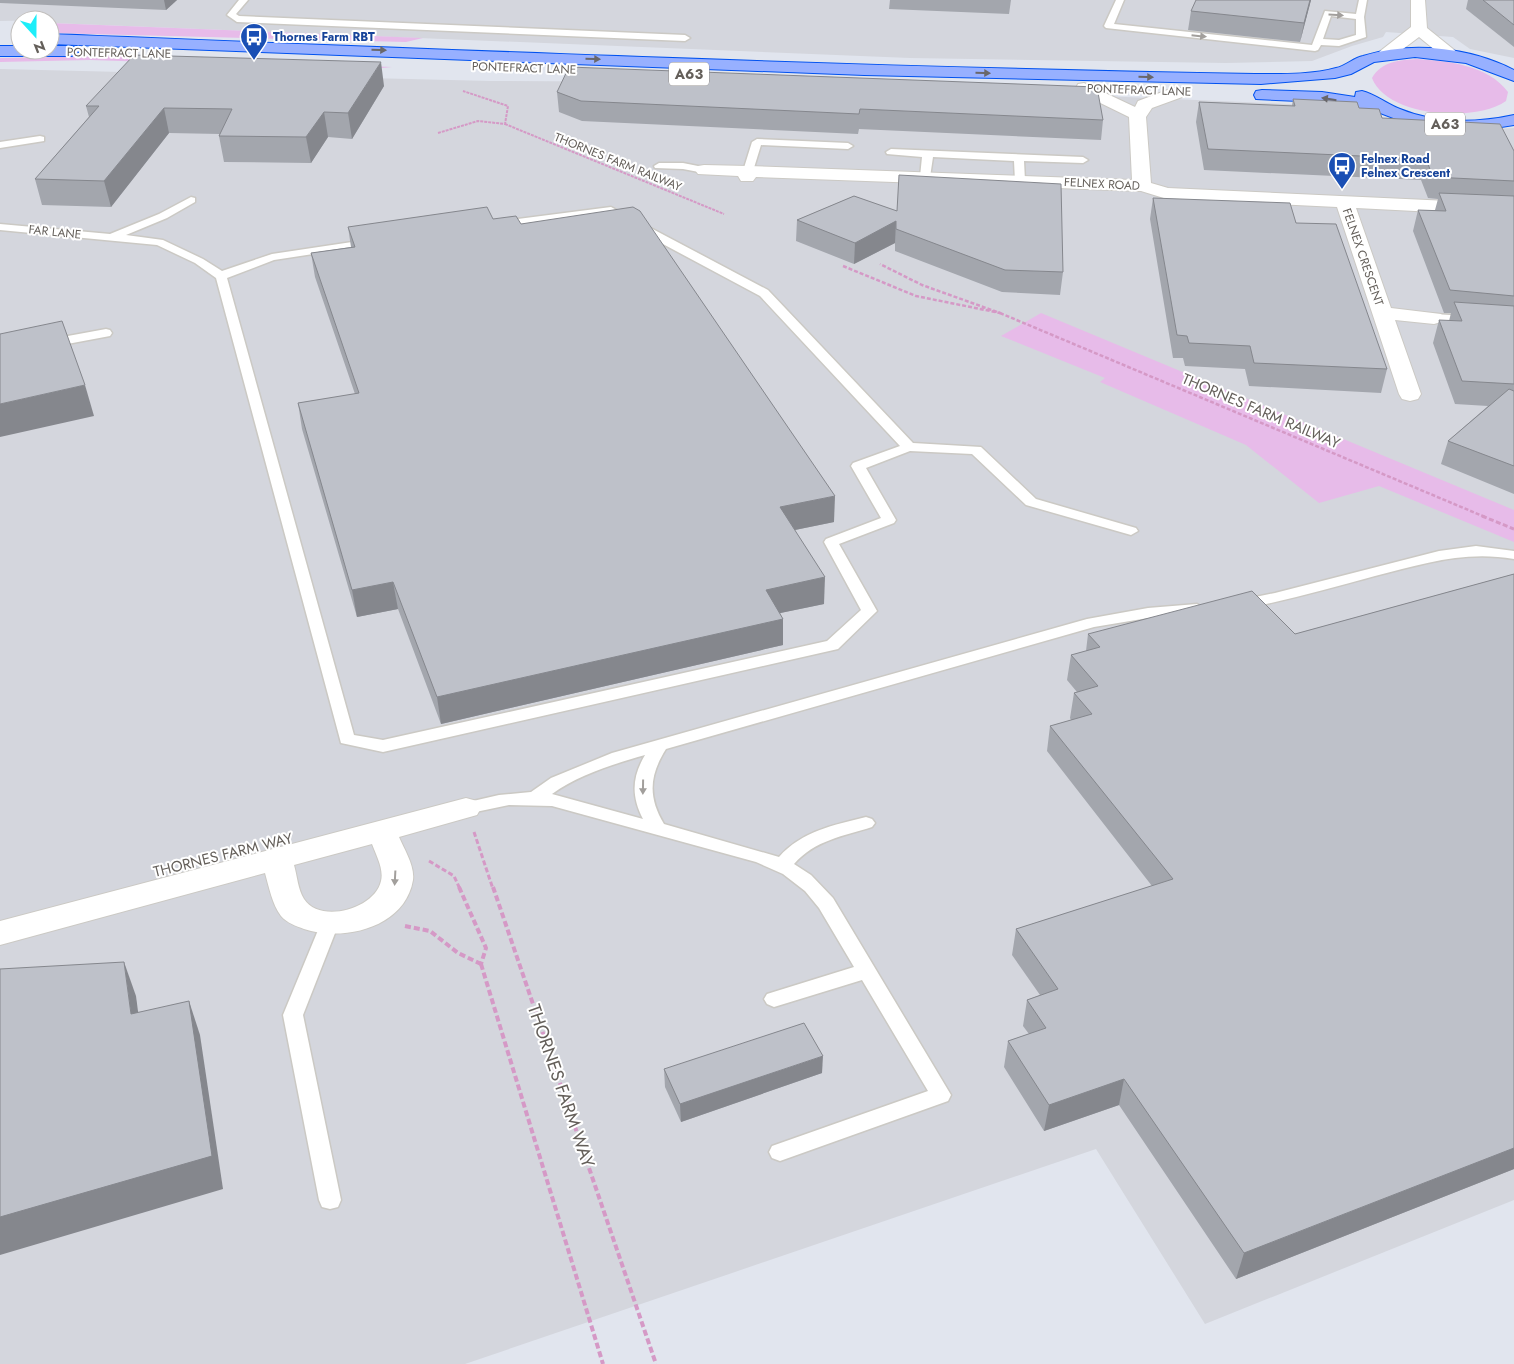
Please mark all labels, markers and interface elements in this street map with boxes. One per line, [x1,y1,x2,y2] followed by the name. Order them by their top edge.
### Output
[10,10,60,60] north arrow
[1329,11,1345,19] one-way arrow
[239,22,269,61] bus stop icon: Thornes Farm RBT
[273,28,375,46] place label: Thornes Farm RBT
[1191,32,1207,40] one-way arrow
[31,36,48,58] text: N
[67,43,171,63] street label: PONTEFRACT LANE
[371,46,387,54] one-way arrow
[586,55,602,63] one-way arrow
[471,57,577,79] street label: PONTEFRACT LANE
[669,62,709,86] road number: A63
[975,69,991,77] one-way arrow
[1138,73,1154,81] one-way arrow
[1086,79,1192,101] street label: PONTEFRACT LANE
[1321,94,1337,102] one-way arrow
[1425,112,1465,136] road number: A63
[552,128,685,196] street label: THORNES FARM RAILWAY
[1361,150,1450,182] place label: Felnex Road Felnex Crescent
[1327,151,1357,190] bus stop icon: Felnex Road Felnex Crescent
[1064,173,1140,195] street label: FELNEX ROAD
[1338,206,1388,309] street label: FELNEX CRESCENT
[28,220,82,244] street label: FAR LANE
[1179,368,1344,455] street label: THORNES FARM RAILWAY
[639,779,647,795] one-way arrow
[151,827,295,883] street label: THORNES FARM WAY
[391,871,399,887] one-way arrow
[521,1001,601,1172] street label: THORNES FARM WAY

